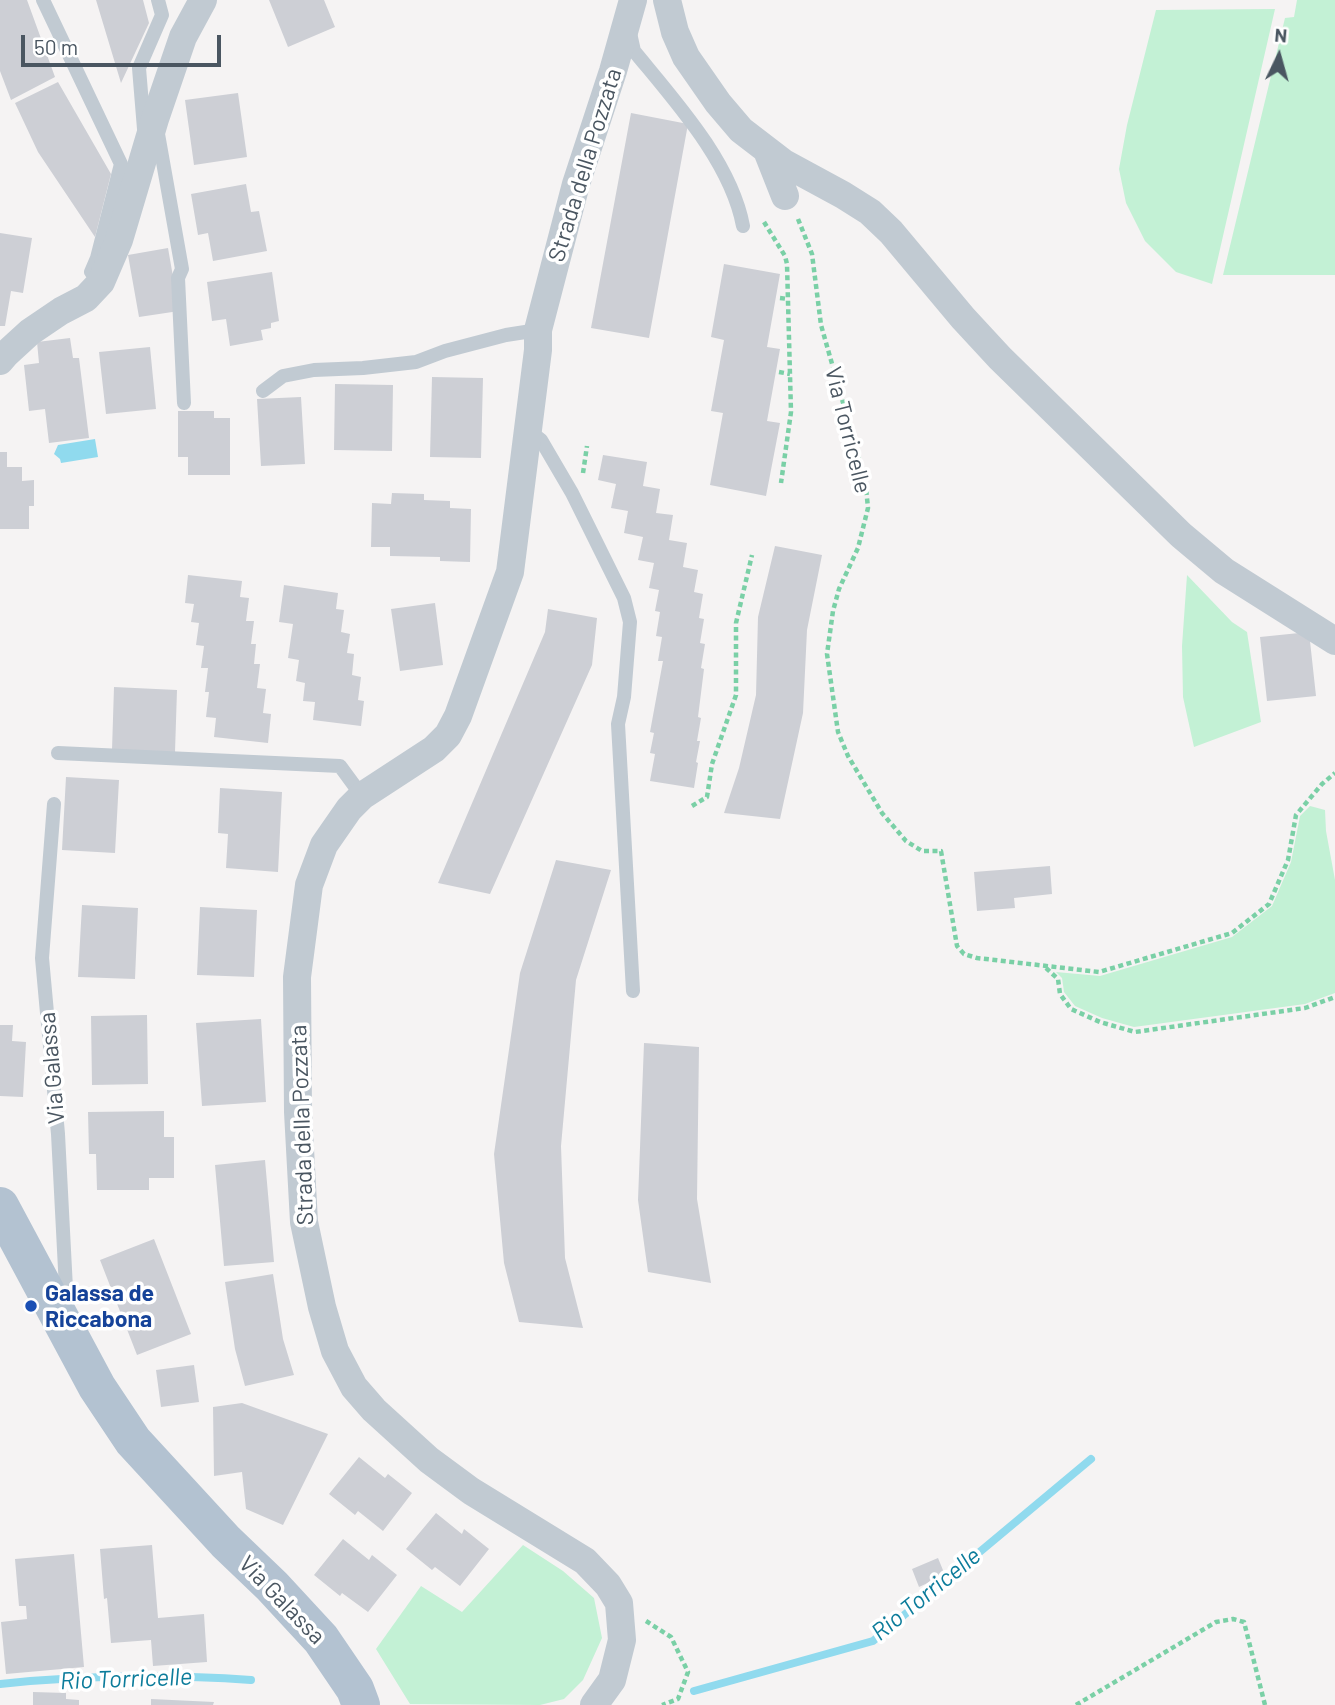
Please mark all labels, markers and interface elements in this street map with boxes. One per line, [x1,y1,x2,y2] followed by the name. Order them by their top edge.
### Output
[24,21,224,65] scale bar
[1244,21,1314,91] north arrow
[1274,23,1288,47] text: N
[34,34,78,59] text: 50 m
[542,65,628,265] street label: Strada della Pozzata
[819,364,877,496] street label: Via Torricelle
[33,1011,71,1125] street label: Via Galassa
[285,1024,319,1226] street label: Strada della Pozzata
[45,1279,154,1333] place label: Galassa de Riccabona
[23,1298,39,1314] marker: Galassa de Riccabona
[866,1541,986,1647] water label: Rio Torricelle
[233,1550,331,1650] street label: Via Galassa
[59,1662,193,1696] water label: Rio Torricelle

